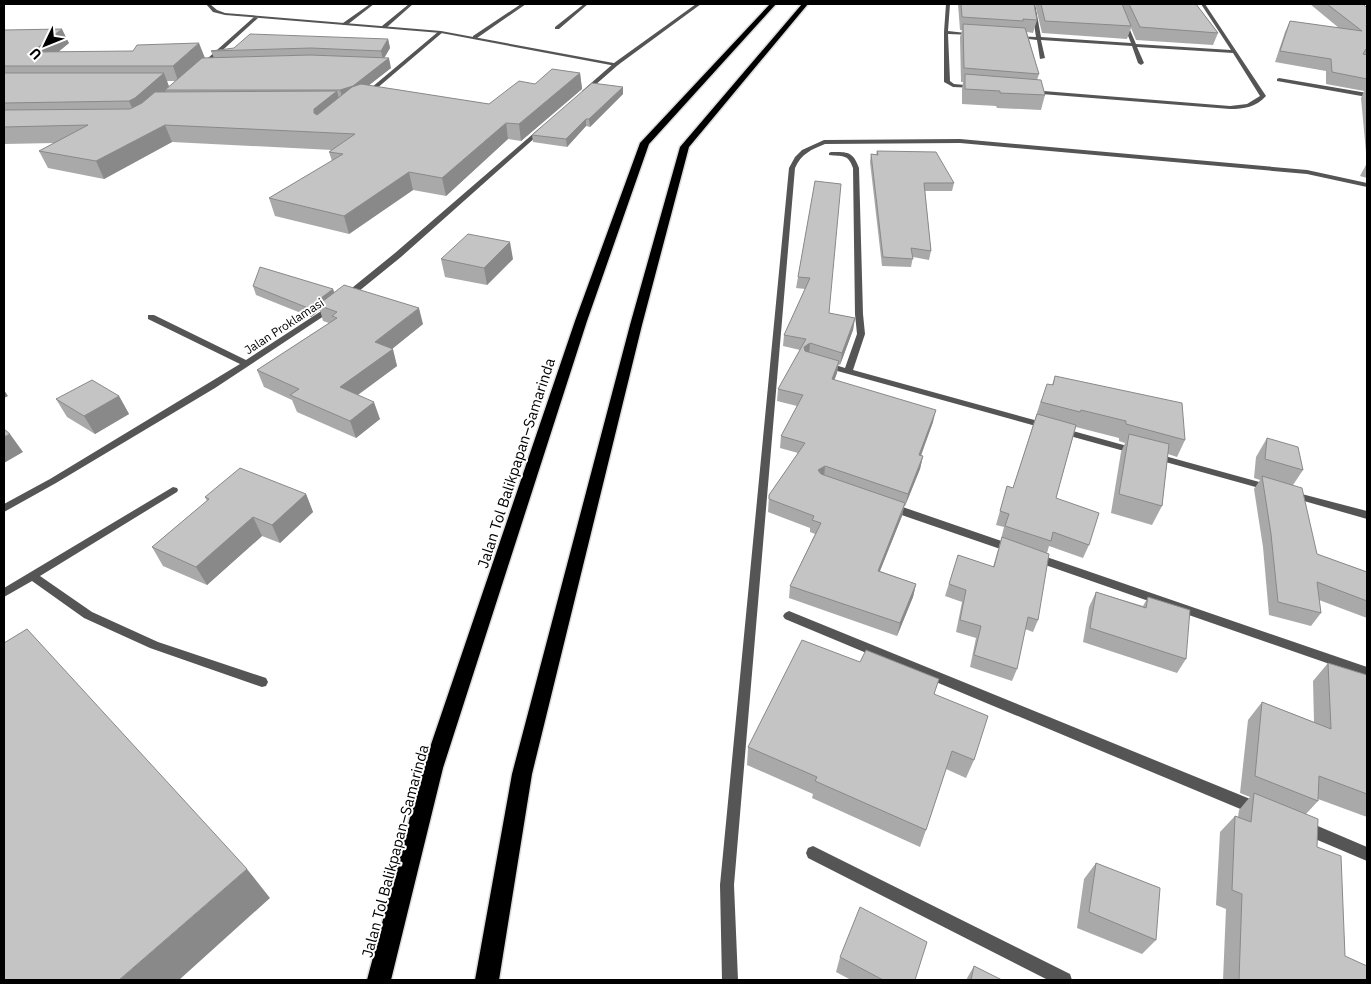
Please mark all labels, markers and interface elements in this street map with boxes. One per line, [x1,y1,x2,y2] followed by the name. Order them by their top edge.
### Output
[20,20,70,70] north arrow
[26,44,45,64] text: U
[241,295,327,357] street label: Jalan Proklamasi
[473,356,559,570] street label: Jalan Tol Balikpapan–Samarinda
[357,742,433,960] street label: Jalan Tol Balikpapan–Samarinda

